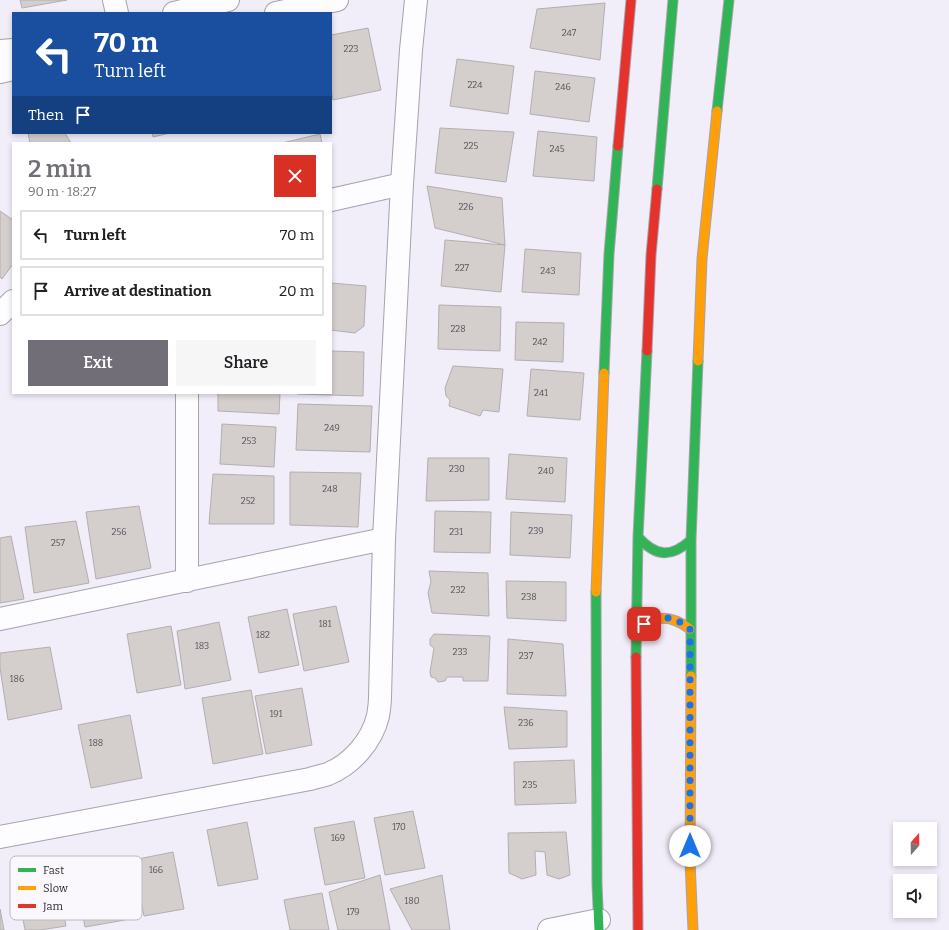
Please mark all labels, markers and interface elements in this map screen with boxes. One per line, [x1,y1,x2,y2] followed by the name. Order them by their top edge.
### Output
[94,26,158,59] text: 70 m
[28,28,80,80] icon: left
[562,28,577,38] house number: 247
[344,44,358,54] house number: 223
[94,60,166,82] text: Turn left
[467,80,483,90] house number: 224
[555,82,571,92] house number: 246
[72,104,94,126] icon: arrive
[28,106,64,124] text: Then
[464,141,478,151] house number: 225
[550,144,565,154] house number: 245
[28,155,92,183] text: 2 min
[274,155,316,197] button: close
[28,184,96,199] text: 90 m · 18:27
[458,202,474,212] house number: 226
[30,224,52,246] icon: left
[64,226,126,244] text: Turn left
[280,226,314,244] text: 70 m
[455,263,470,273] house number: 227
[540,266,556,276] house number: 243
[30,280,52,302] icon: arrive
[64,282,211,300] text: Arrive at destination
[279,282,314,300] text: 20 m
[450,324,466,334] house number: 228
[532,337,548,347] house number: 242
[28,340,168,386] button: Exit
[176,340,316,386] button: Share
[534,388,548,398] house number: 241
[324,423,340,433] house number: 249
[242,436,256,446] house number: 253
[449,464,465,474] house number: 230
[538,466,554,476] house number: 240
[322,484,338,494] house number: 248
[241,496,255,506] house number: 252
[528,526,544,536] house number: 239
[112,527,127,537] house number: 256
[449,527,463,537] house number: 231
[51,538,65,548] house number: 257
[451,585,466,595] house number: 232
[521,592,537,602] house number: 238
[627,607,661,641] pin
[633,613,655,635] icon: arrive
[319,619,332,629] house number: 181
[256,630,270,640] house number: 182
[195,641,209,651] house number: 183
[453,647,468,657] house number: 233
[519,651,534,661] house number: 237
[10,674,24,684] house number: 186
[270,709,283,719] house number: 191
[518,718,534,728] house number: 236
[89,738,103,748] house number: 188
[523,780,538,790] house number: 235
[392,822,406,832] house number: 170
[893,822,937,866] north arrow
[893,822,937,918] map controls
[669,825,711,867] position arrow
[331,833,345,843] house number: 169
[10,856,142,920] legend
[43,864,64,877] text: Fast
[149,865,163,875] house number: 166
[893,874,937,918] button: sound
[43,882,68,895] text: Slow
[405,896,420,906] house number: 180
[42,900,63,913] text: Jam
[346,907,360,917] house number: 179

